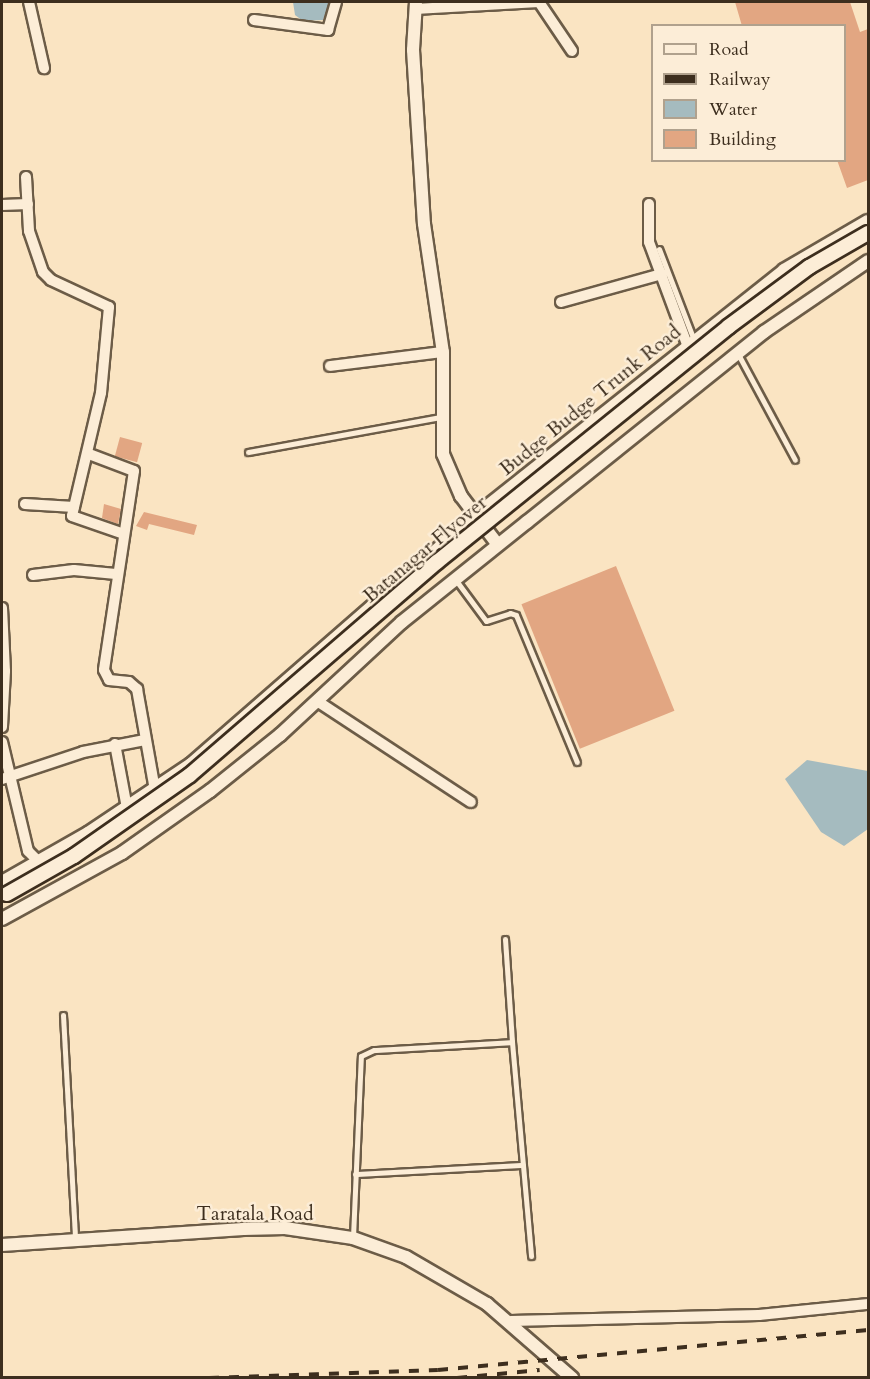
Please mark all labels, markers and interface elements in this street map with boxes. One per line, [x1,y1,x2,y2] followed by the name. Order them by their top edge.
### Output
[651,24,846,162] legend
[709,37,749,62] text: Road
[709,67,771,92] text: Railway
[709,97,757,122] text: Water
[709,127,776,152] text: Building
[495,320,685,480] street label: Budge Budge Trunk Road
[358,490,492,608] street label: Batanagar Flyover
[196,1201,314,1225] street label: Taratala Road

